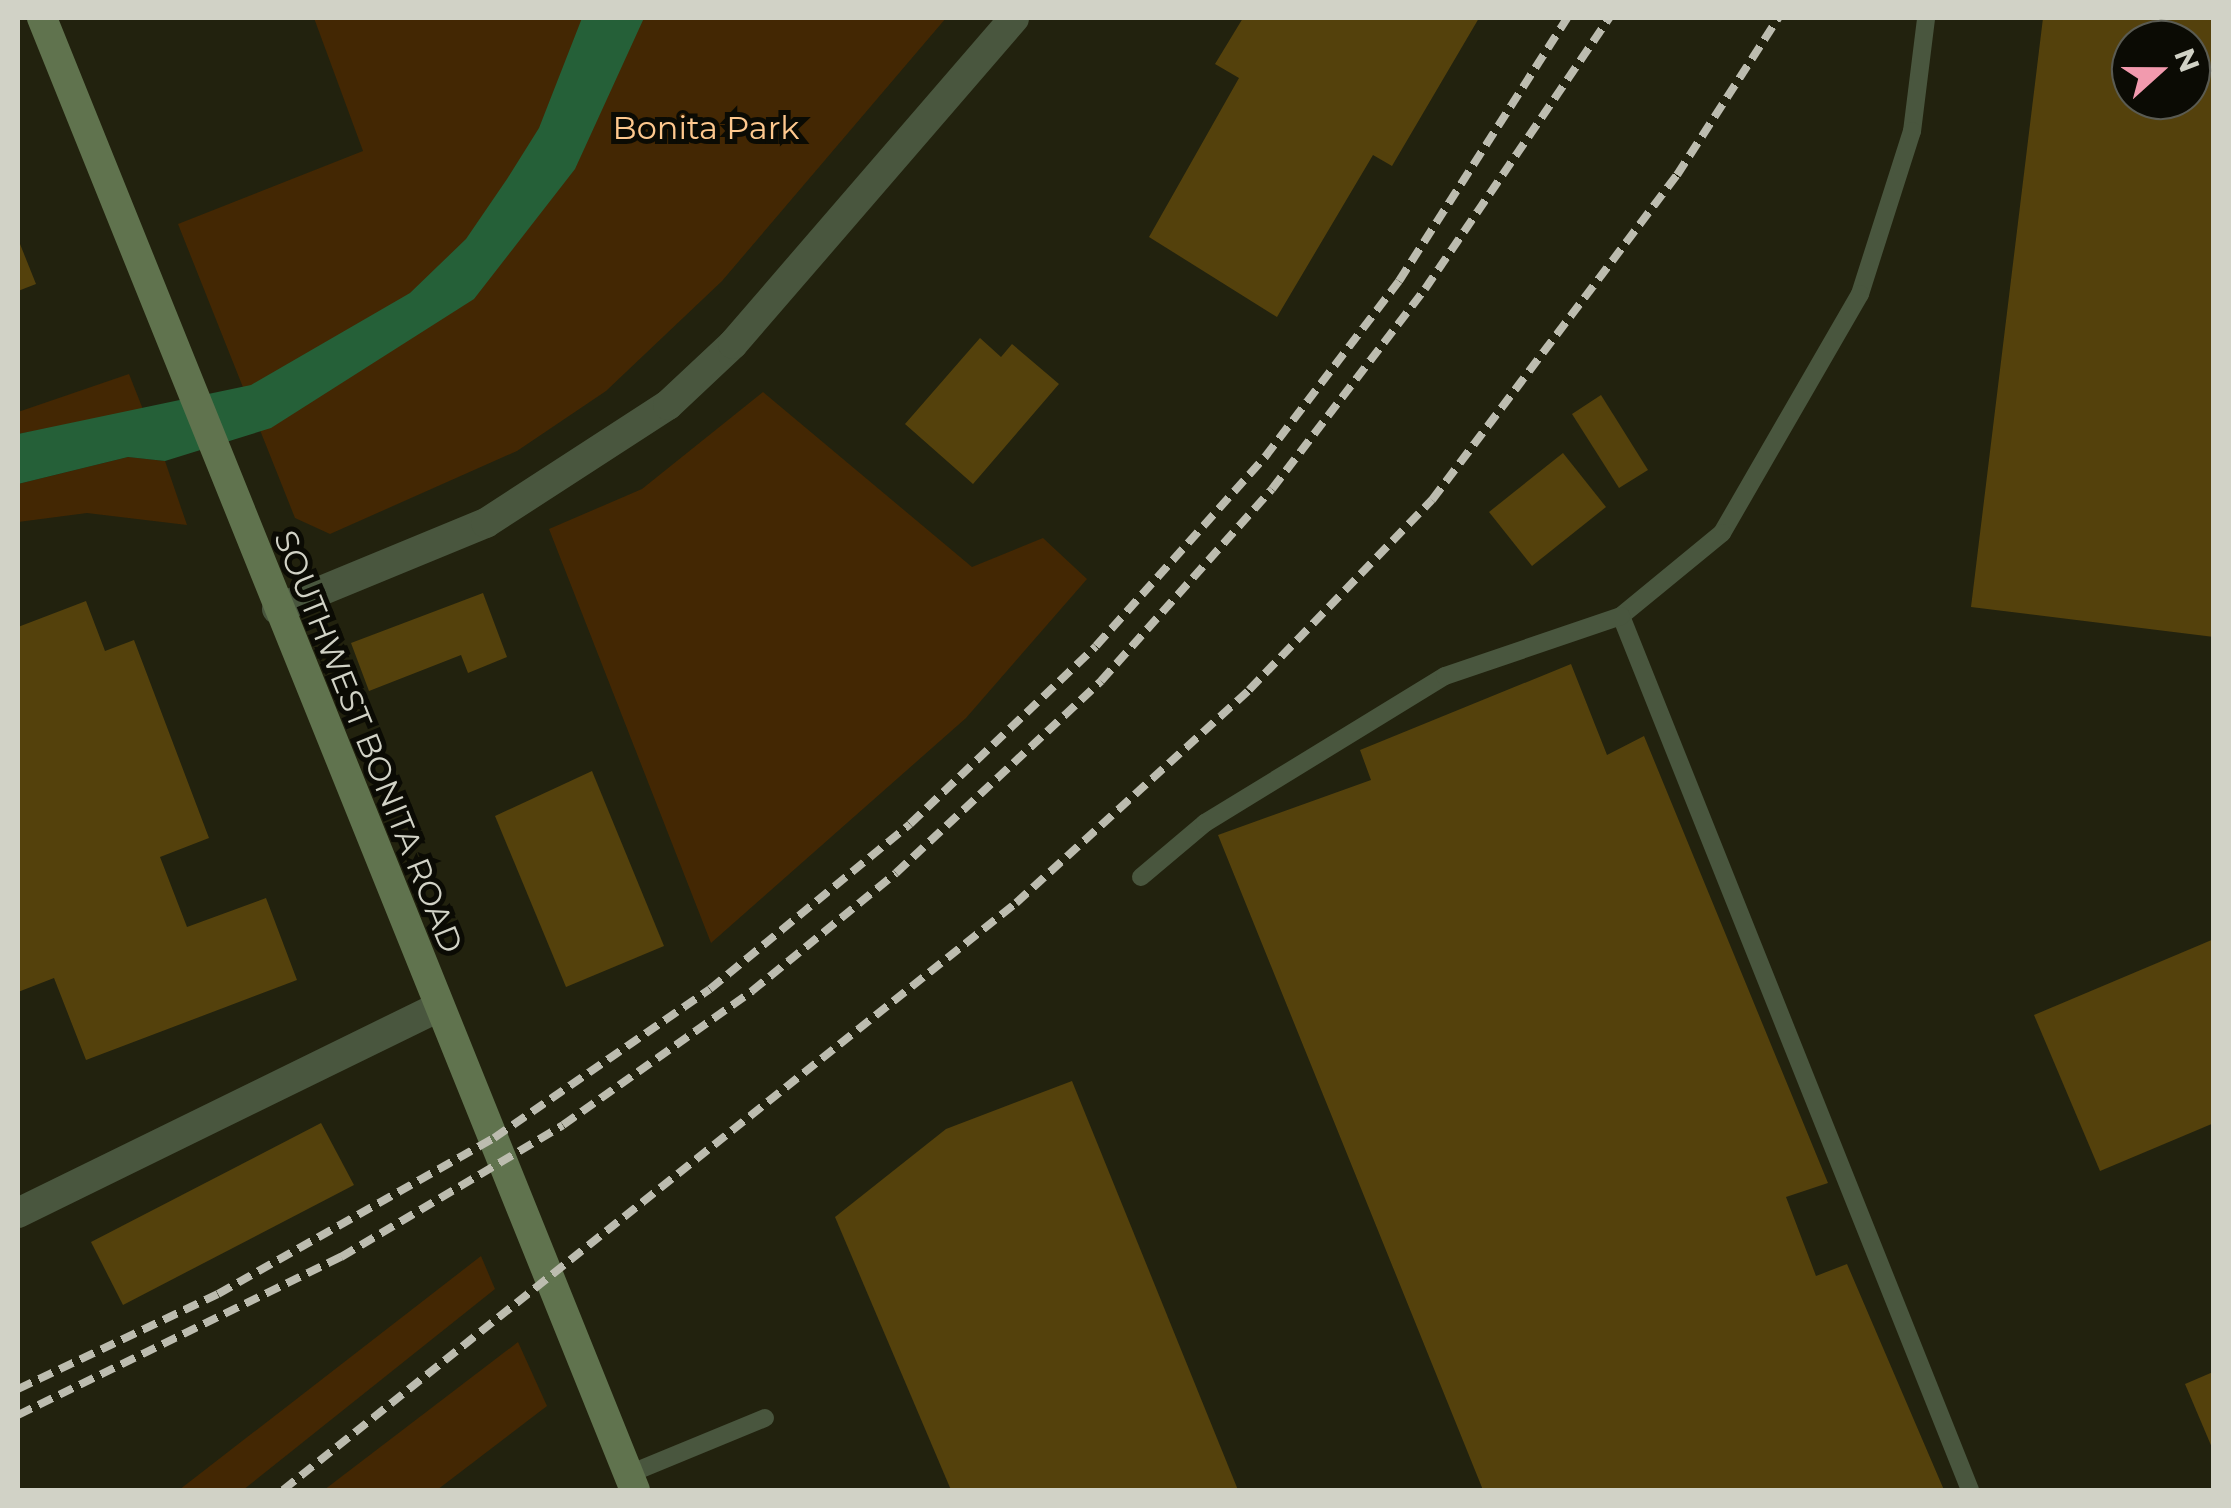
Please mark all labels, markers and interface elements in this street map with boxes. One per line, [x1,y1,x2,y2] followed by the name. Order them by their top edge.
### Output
[2111,20,2211,120] north arrow
[2167,43,2207,77] text: N
[613,109,799,147] park label: Bonita Park
[266,525,470,959] street label: SOUTHWEST BONITA ROAD

